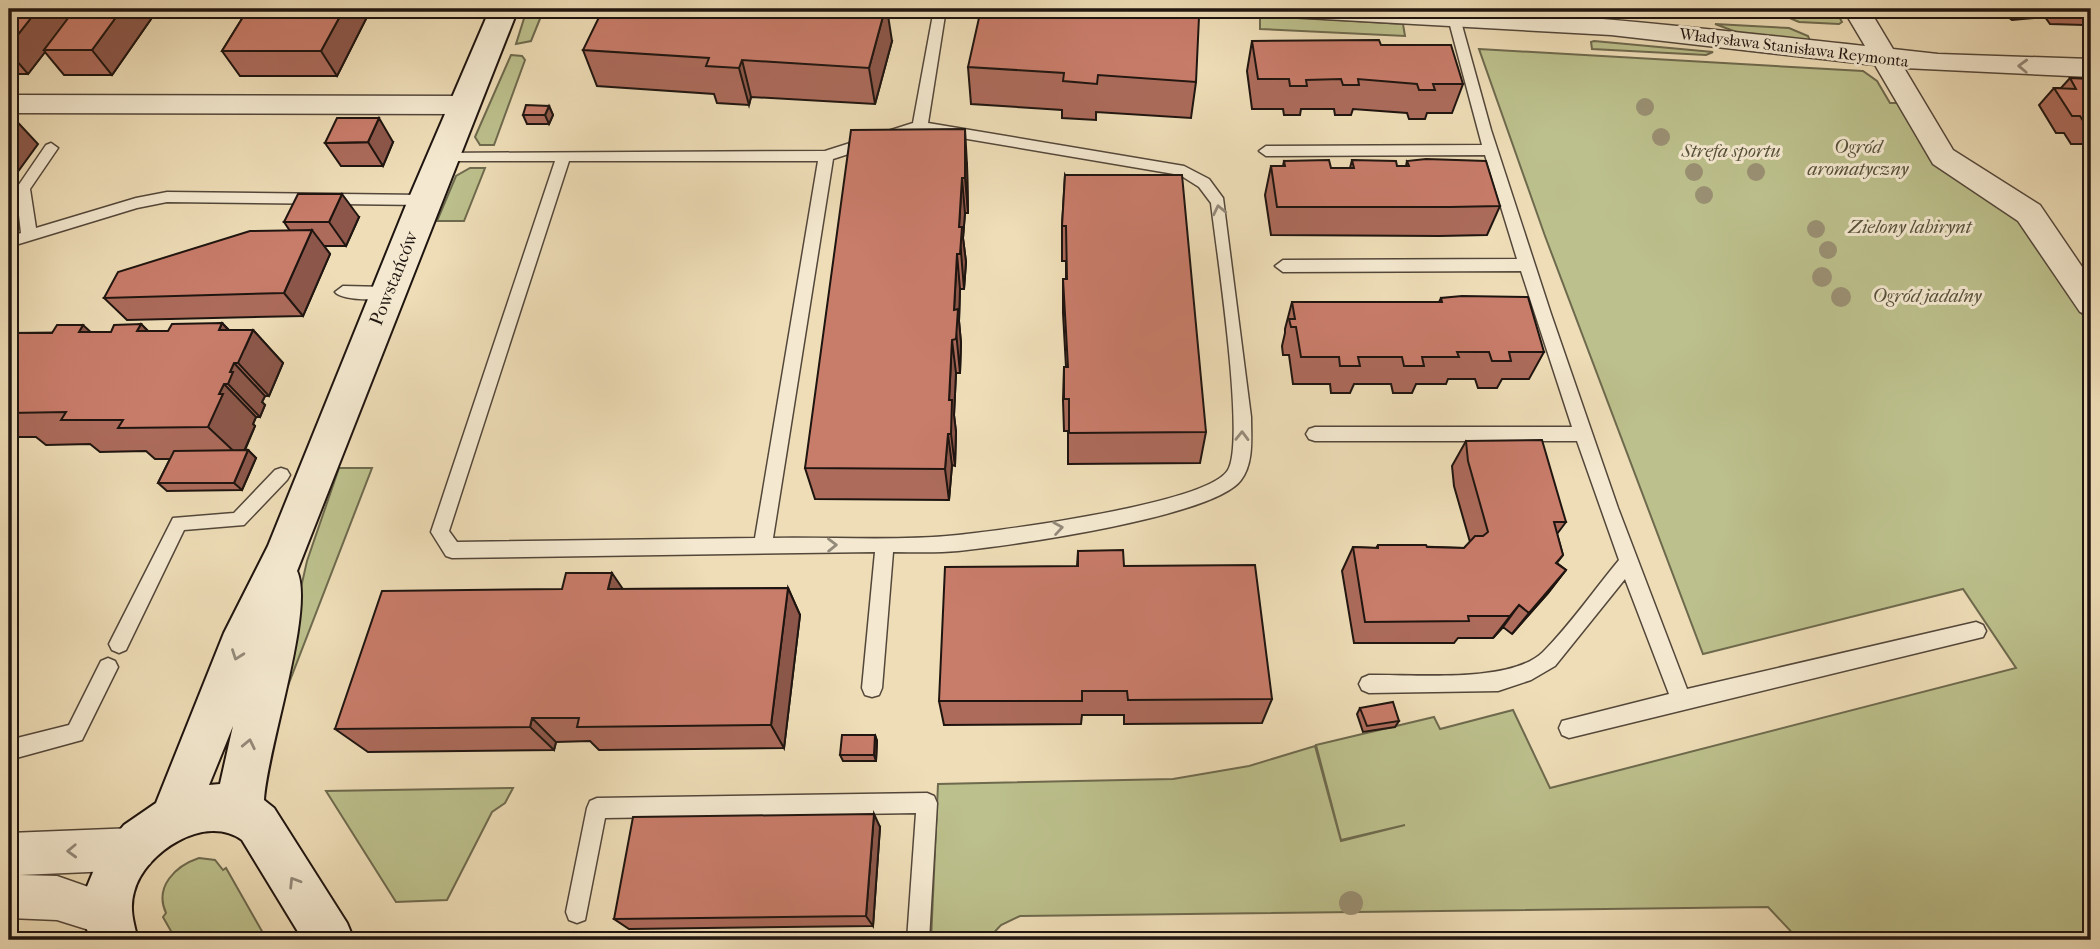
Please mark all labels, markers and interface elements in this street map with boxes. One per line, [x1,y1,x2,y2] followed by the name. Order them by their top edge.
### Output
[1677,24,1910,71] street label: Władysława Stanisława Reymonta
[2017,58,2028,73] one-way arrow
[1808,136,1910,180] park label: Ogród aromatyczny
[1680,140,1781,162] park label: Strefa sportu
[1212,205,1227,217] one-way arrow
[1848,216,1973,238] park label: Zielony labirynt
[365,227,423,329] street label: Powstańców
[1872,285,1983,307] park label: Ogród jadalny
[1235,430,1250,441] one-way arrow
[1052,521,1064,536] one-way arrow
[827,537,837,553] one-way arrow
[231,648,245,660] one-way arrow
[241,738,256,750] one-way arrow
[66,843,77,858] one-way arrow
[289,877,302,890] one-way arrow

